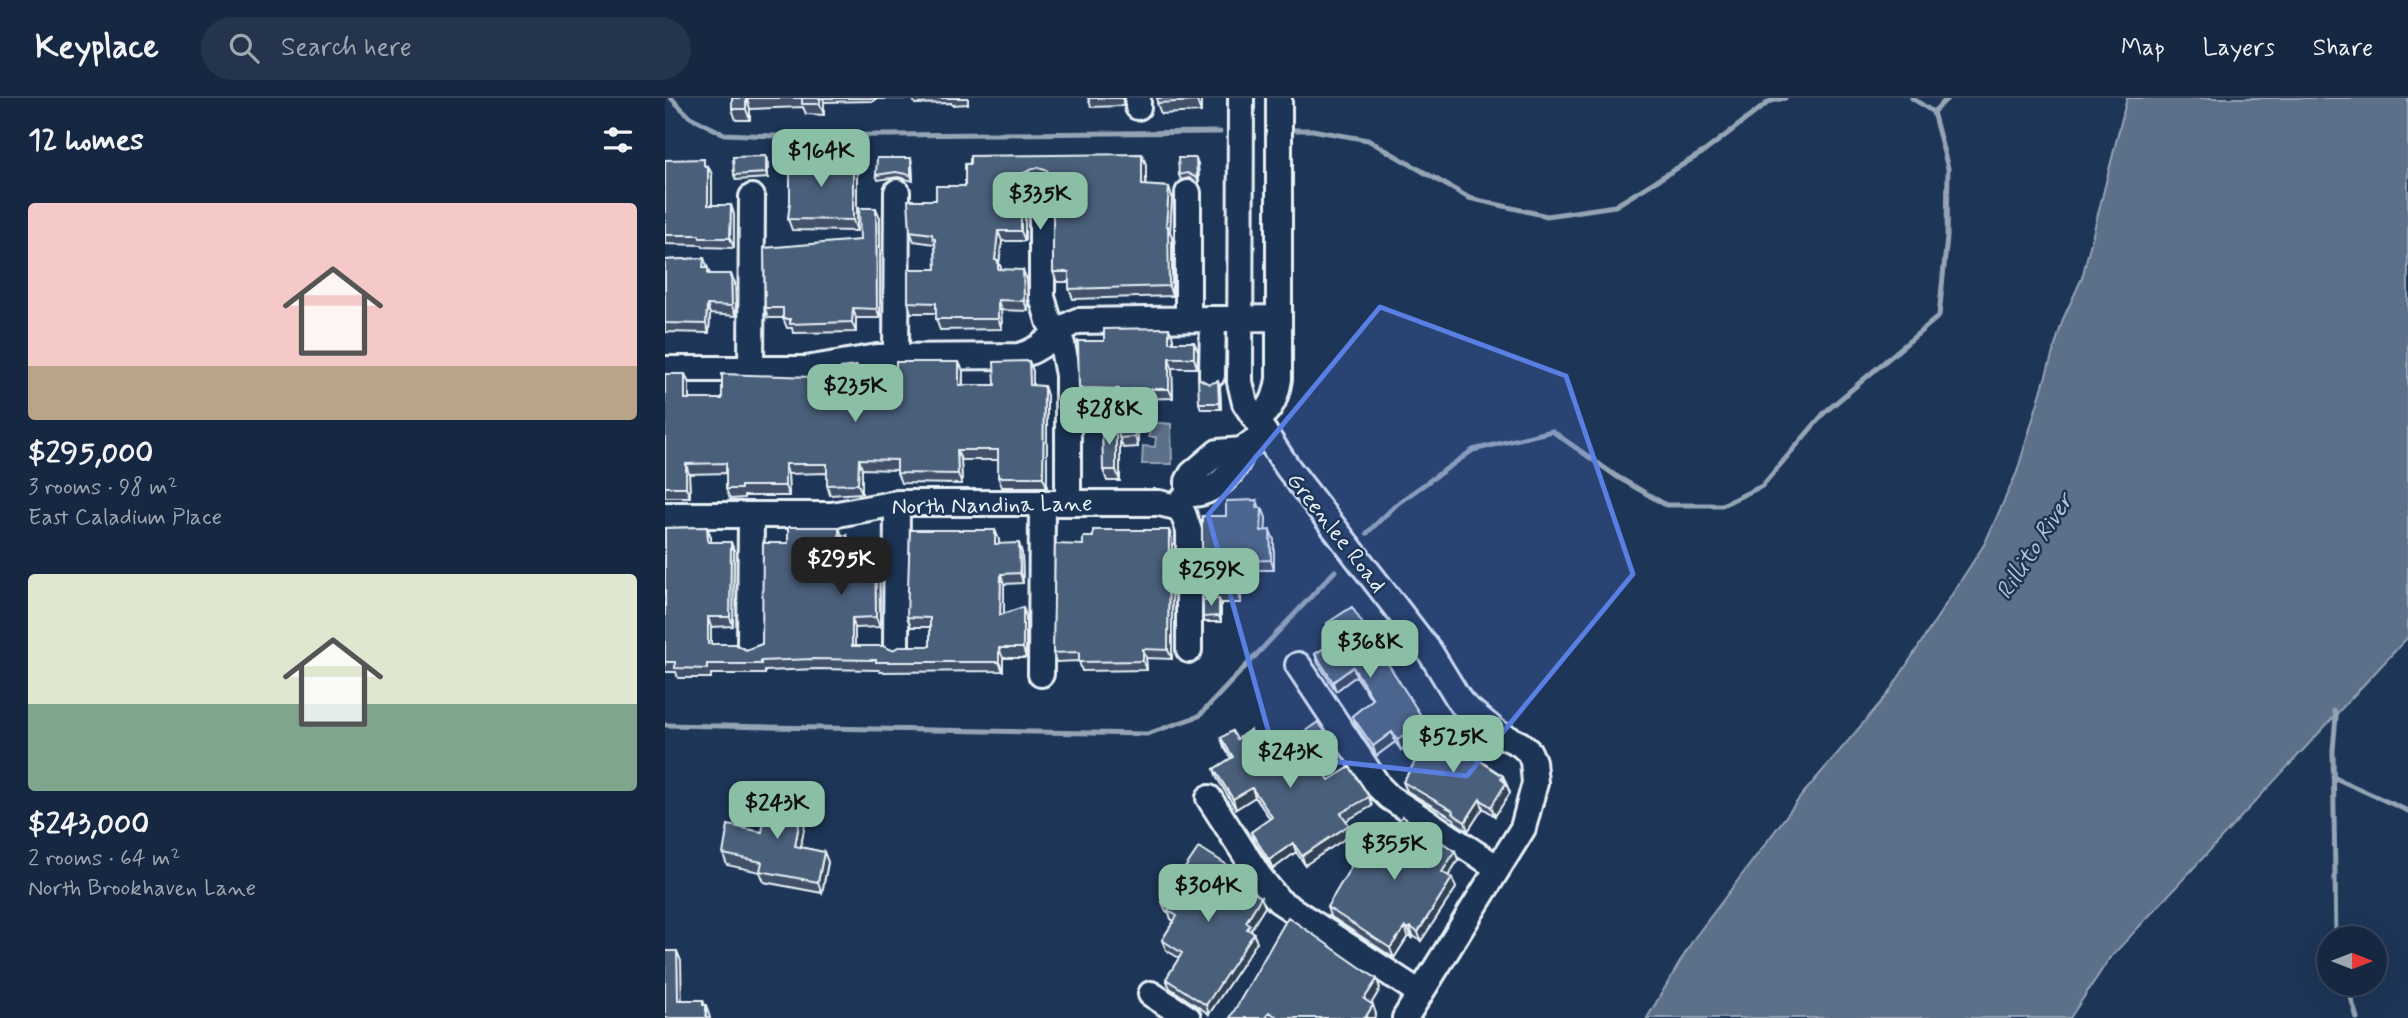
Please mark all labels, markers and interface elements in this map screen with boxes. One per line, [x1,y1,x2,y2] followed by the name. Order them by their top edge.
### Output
[201,17,691,80] search box
[35,26,159,70] text: Keyplace
[225,29,263,67] icon: search
[281,31,412,65] text: Search here
[2121,33,2165,64] text: Map
[2203,33,2275,64] text: Layers
[2313,33,2373,64] text: Share
[28,121,144,160] text: 12 homes
[599,121,637,159] icon: filters
[772,130,870,189] pin: $164K
[788,137,854,167] text: $164K
[991,172,1089,232] pin: $335K
[1009,180,1071,210] text: $335K
[270,248,396,374] icon: home
[806,364,904,424] pin: $235K
[823,372,887,402] text: $235K
[1060,388,1158,447] pin: $288K
[1076,395,1142,425] text: $288K
[28,434,153,473] text: $295,000
[1279,467,1392,600] street label: Greenlee Road
[28,473,178,503] text: 3 rooms · 98 m²
[1990,486,2082,606] water label: Rillito River
[891,489,1093,523] street label: North Nandina Lane
[28,503,222,533] text: East Caladium Place
[792,538,890,597] pin: $295K
[807,545,875,575] text: $295K
[1162,548,1260,608] pin: $259K
[1178,556,1244,586] text: $259K
[270,619,396,745] icon: home
[1321,620,1419,680] pin: $368K
[1337,628,1403,658] text: $368K
[1404,716,1502,775] pin: $525K
[1419,723,1487,753] text: $525K
[1241,730,1339,790] pin: $243K
[1258,738,1322,768] text: $243K
[728,782,826,841] pin: $243K
[745,789,809,819] text: $243K
[28,805,149,844] text: $243,000
[1345,822,1443,882] pin: $355K
[1361,830,1427,860] text: $355K
[28,844,180,874] text: 2 rooms · 64 m²
[1159,864,1257,924] pin: $304K
[1175,872,1241,902] text: $304K
[28,874,256,904] text: North Brookhaven Lane
[2317,926,2387,996] north arrow
[2317,926,2387,996] map controls

